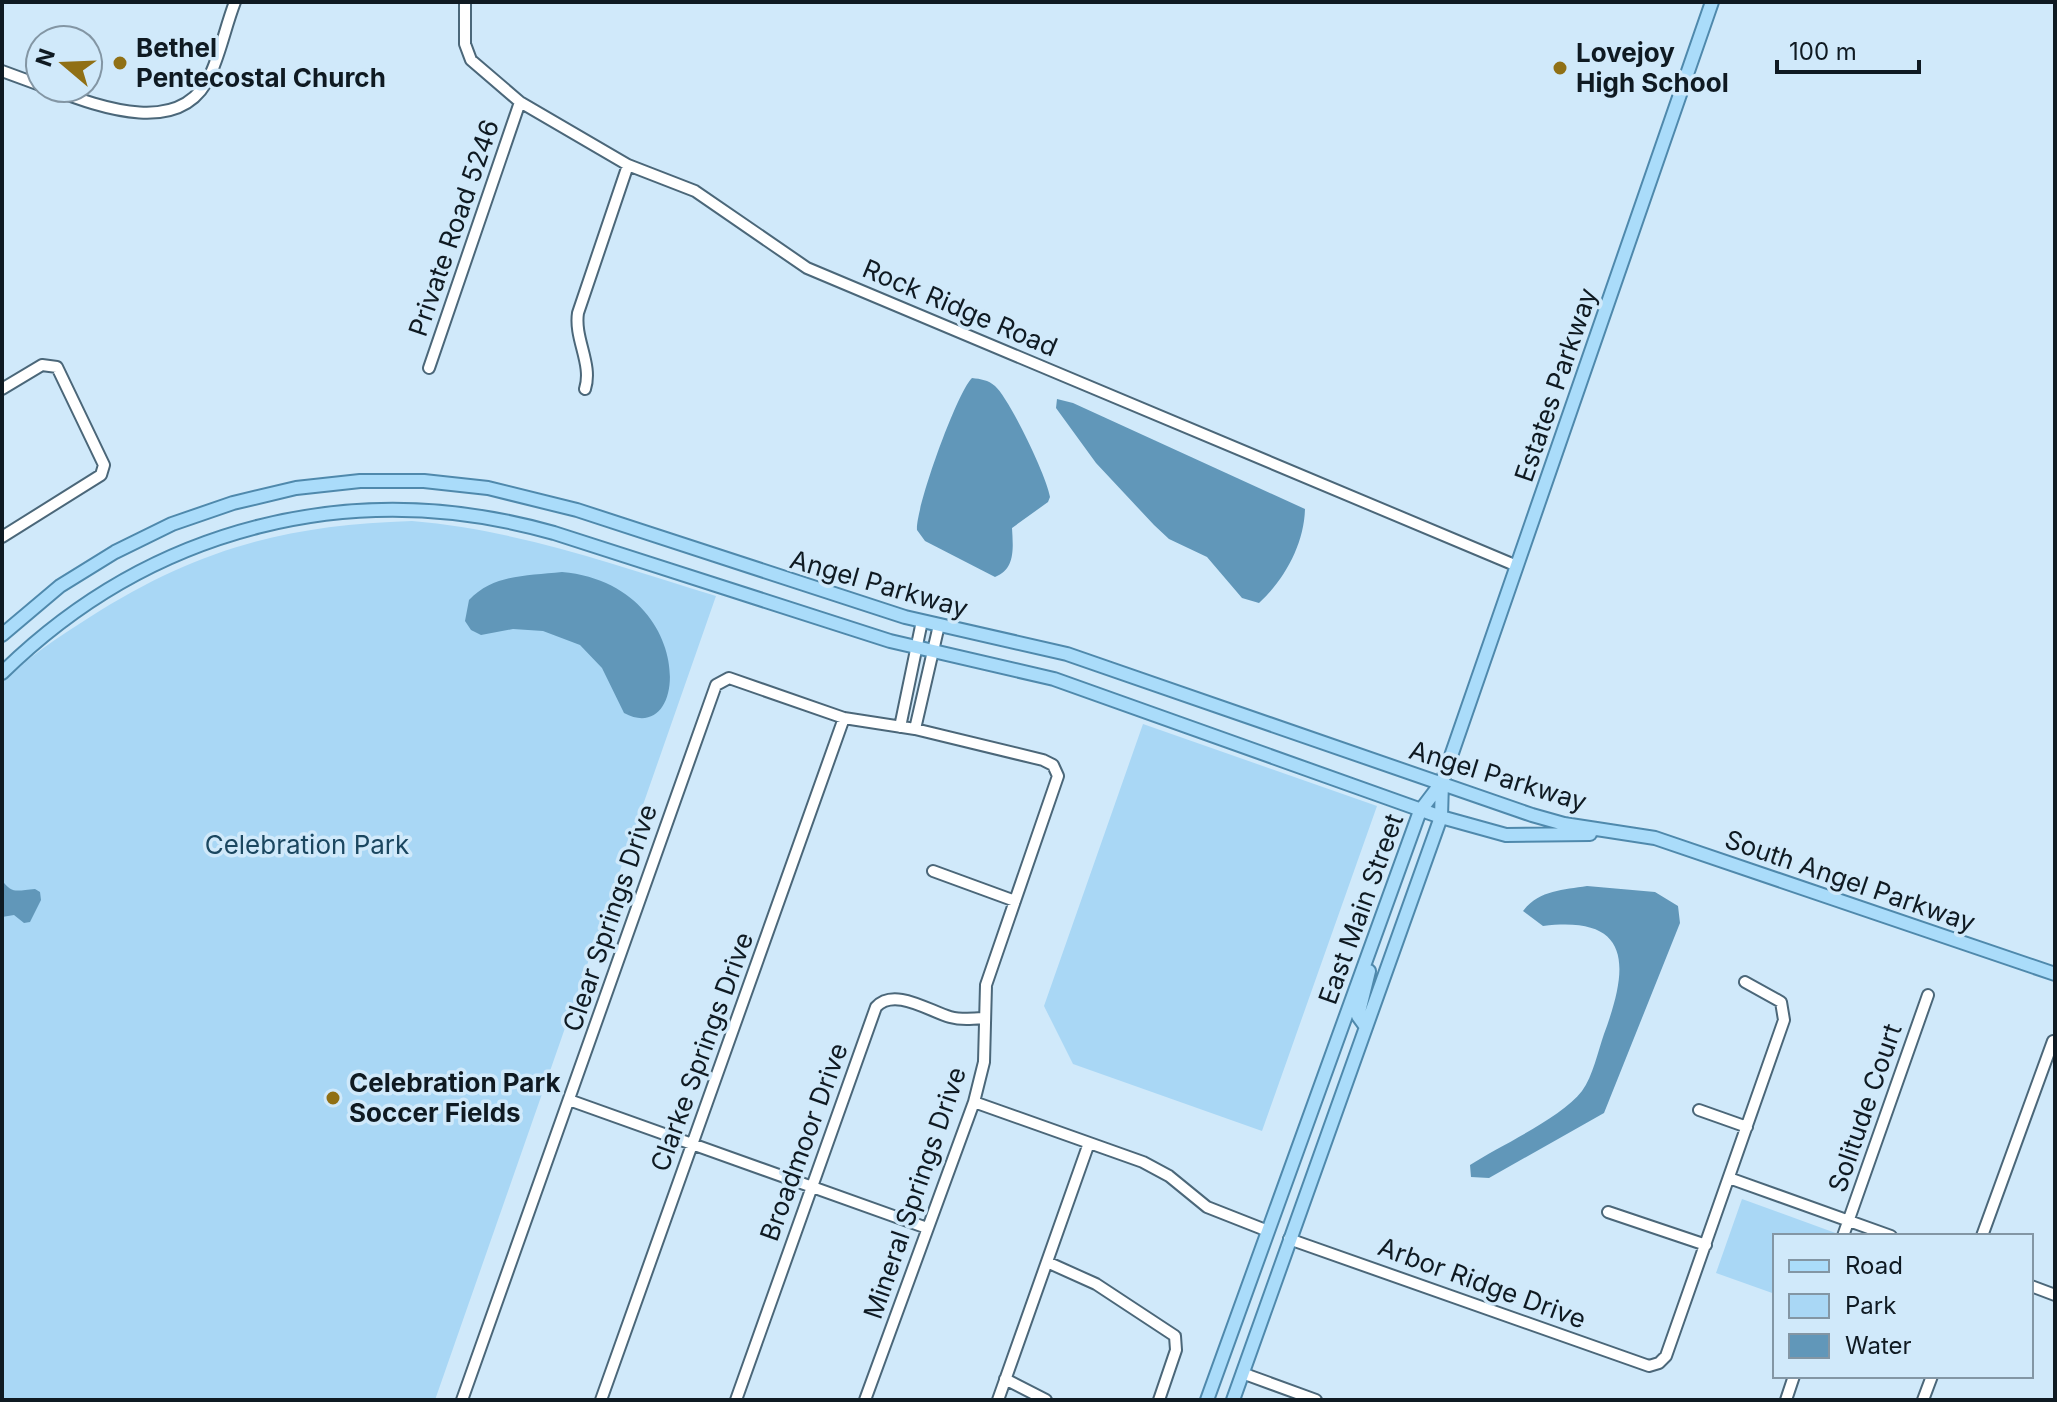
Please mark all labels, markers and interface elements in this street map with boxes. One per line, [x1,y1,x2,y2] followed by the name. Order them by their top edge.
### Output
[24,24,104,104] north arrow
[1777,24,1919,74] scale bar
[136,32,386,93] place label: Bethel Pentecostal Church
[1576,37,1729,98] place label: Lovejoy High School
[1789,37,1857,66] text: 100 m
[30,45,60,70] text: N
[111,54,129,72] marker: Bethel Pentecostal Church
[1551,59,1569,77] marker: Lovejoy High School
[402,115,505,340] street label: Private Road 5246
[858,253,1062,363] street label: Rock Ridge Road
[1508,284,1603,486] street label: Estates Parkway
[787,543,972,624] street label: Angel Parkway
[1406,734,1591,817] street label: Angel Parkway
[556,800,663,1036] street label: Clear Springs Drive
[1312,809,1409,1008] street label: East Main Street
[1721,823,1979,938] street label: South Angel Parkway
[205,829,409,860] park label: Celebration Park
[644,928,759,1176] street label: Clarke Springs Drive
[1821,1020,1908,1196] street label: Solitude Court
[753,1039,854,1245] street label: Broadmoor Drive
[857,1063,972,1323] street label: Mineral Springs Drive
[349,1067,561,1128] place label: Celebration Park Soccer Fields
[324,1089,342,1107] marker: Celebration Park Soccer Fields
[1374,1231,1590,1334] street label: Arbor Ridge Drive
[1773,1234,2033,1378] legend
[1845,1251,1903,1280] text: Road
[1845,1291,1896,1320] text: Park
[1845,1331,1912,1360] text: Water

